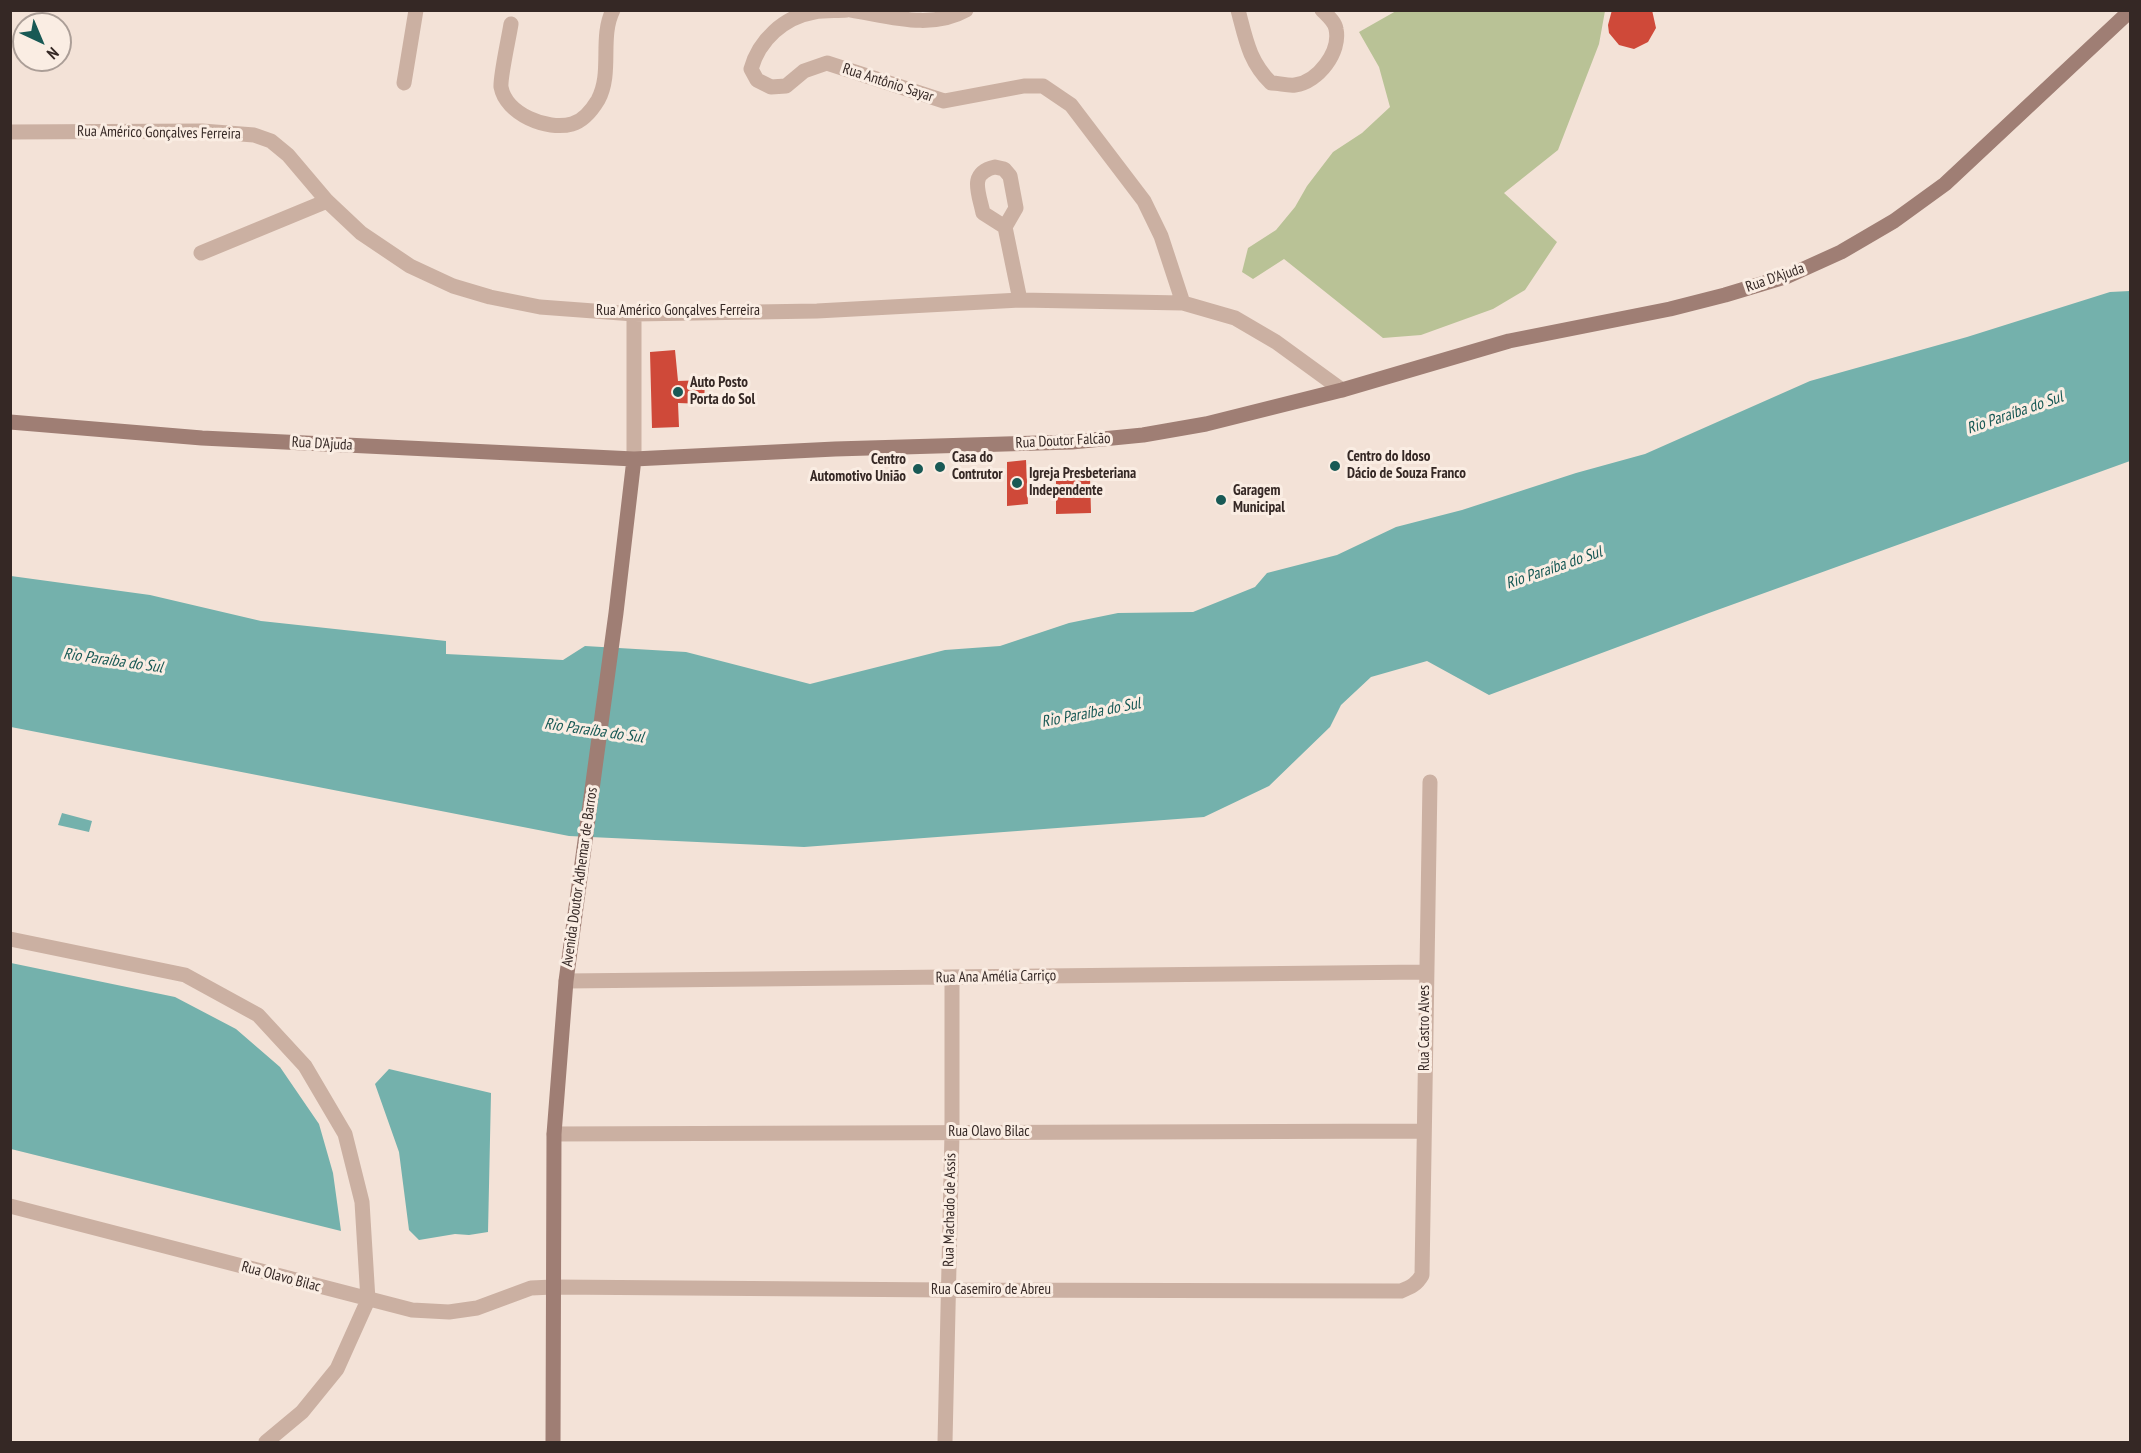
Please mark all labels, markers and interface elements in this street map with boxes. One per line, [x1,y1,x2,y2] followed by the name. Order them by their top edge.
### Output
[12,12,72,72] north arrow
[43,43,63,64] text: N
[840,60,936,106] street label: Rua Antônio Sayar
[77,123,241,143] street label: Rua Américo Gonçalves Ferreira
[1743,260,1807,296] street label: Rua D'Ajuda
[596,302,760,320] street label: Rua Américo Gonçalves Ferreira
[690,374,755,409] place label: Auto Posto Porta do Sol
[671,385,685,399] marker: Auto Posto Porta do Sol
[1964,388,2066,438] water label: Rio Paraíba do Sul
[1015,430,1111,452] street label: Rua Doutor Falcão
[291,433,353,455] street label: Rua D'Ajuda
[1347,448,1466,483] place label: Centro do Idoso Dácio de Souza Franco
[952,449,1003,484] place label: Casa do Contrutor
[810,451,906,486] place label: Centro Automotivo União
[1328,459,1342,473] marker: Centro do Idoso Dácio de Souza Franco
[933,460,947,474] marker: Casa do Contrutor
[911,462,925,476] marker: Centro Automotivo União
[1029,465,1136,500] place label: Igreja Presbeteriana Independente
[1010,476,1024,490] marker: Igreja Presbeteriana Independente
[1233,482,1285,517] place label: Garagem Municipal
[1214,493,1228,507] marker: Garagem Municipal
[1503,543,1605,593] water label: Rio Paraíba do Sul
[62,645,164,677] water label: Rio Paraíba do Sul
[1040,694,1142,732] water label: Rio Paraíba do Sul
[543,715,645,747] water label: Rio Paraíba do Sul
[558,786,602,968] street label: Avenida Doutor Adhemar de Barros
[936,967,1056,987] street label: Rua Ana Amélia Carriço
[1416,985,1434,1071] street label: Rua Castro Alves
[948,1123,1030,1141] street label: Rua Olavo Bilac
[940,1153,960,1267] street label: Rua Machado de Assis
[239,1258,323,1296] street label: Rua Olavo Bilac
[931,1281,1051,1299] street label: Rua Casemiro de Abreu

